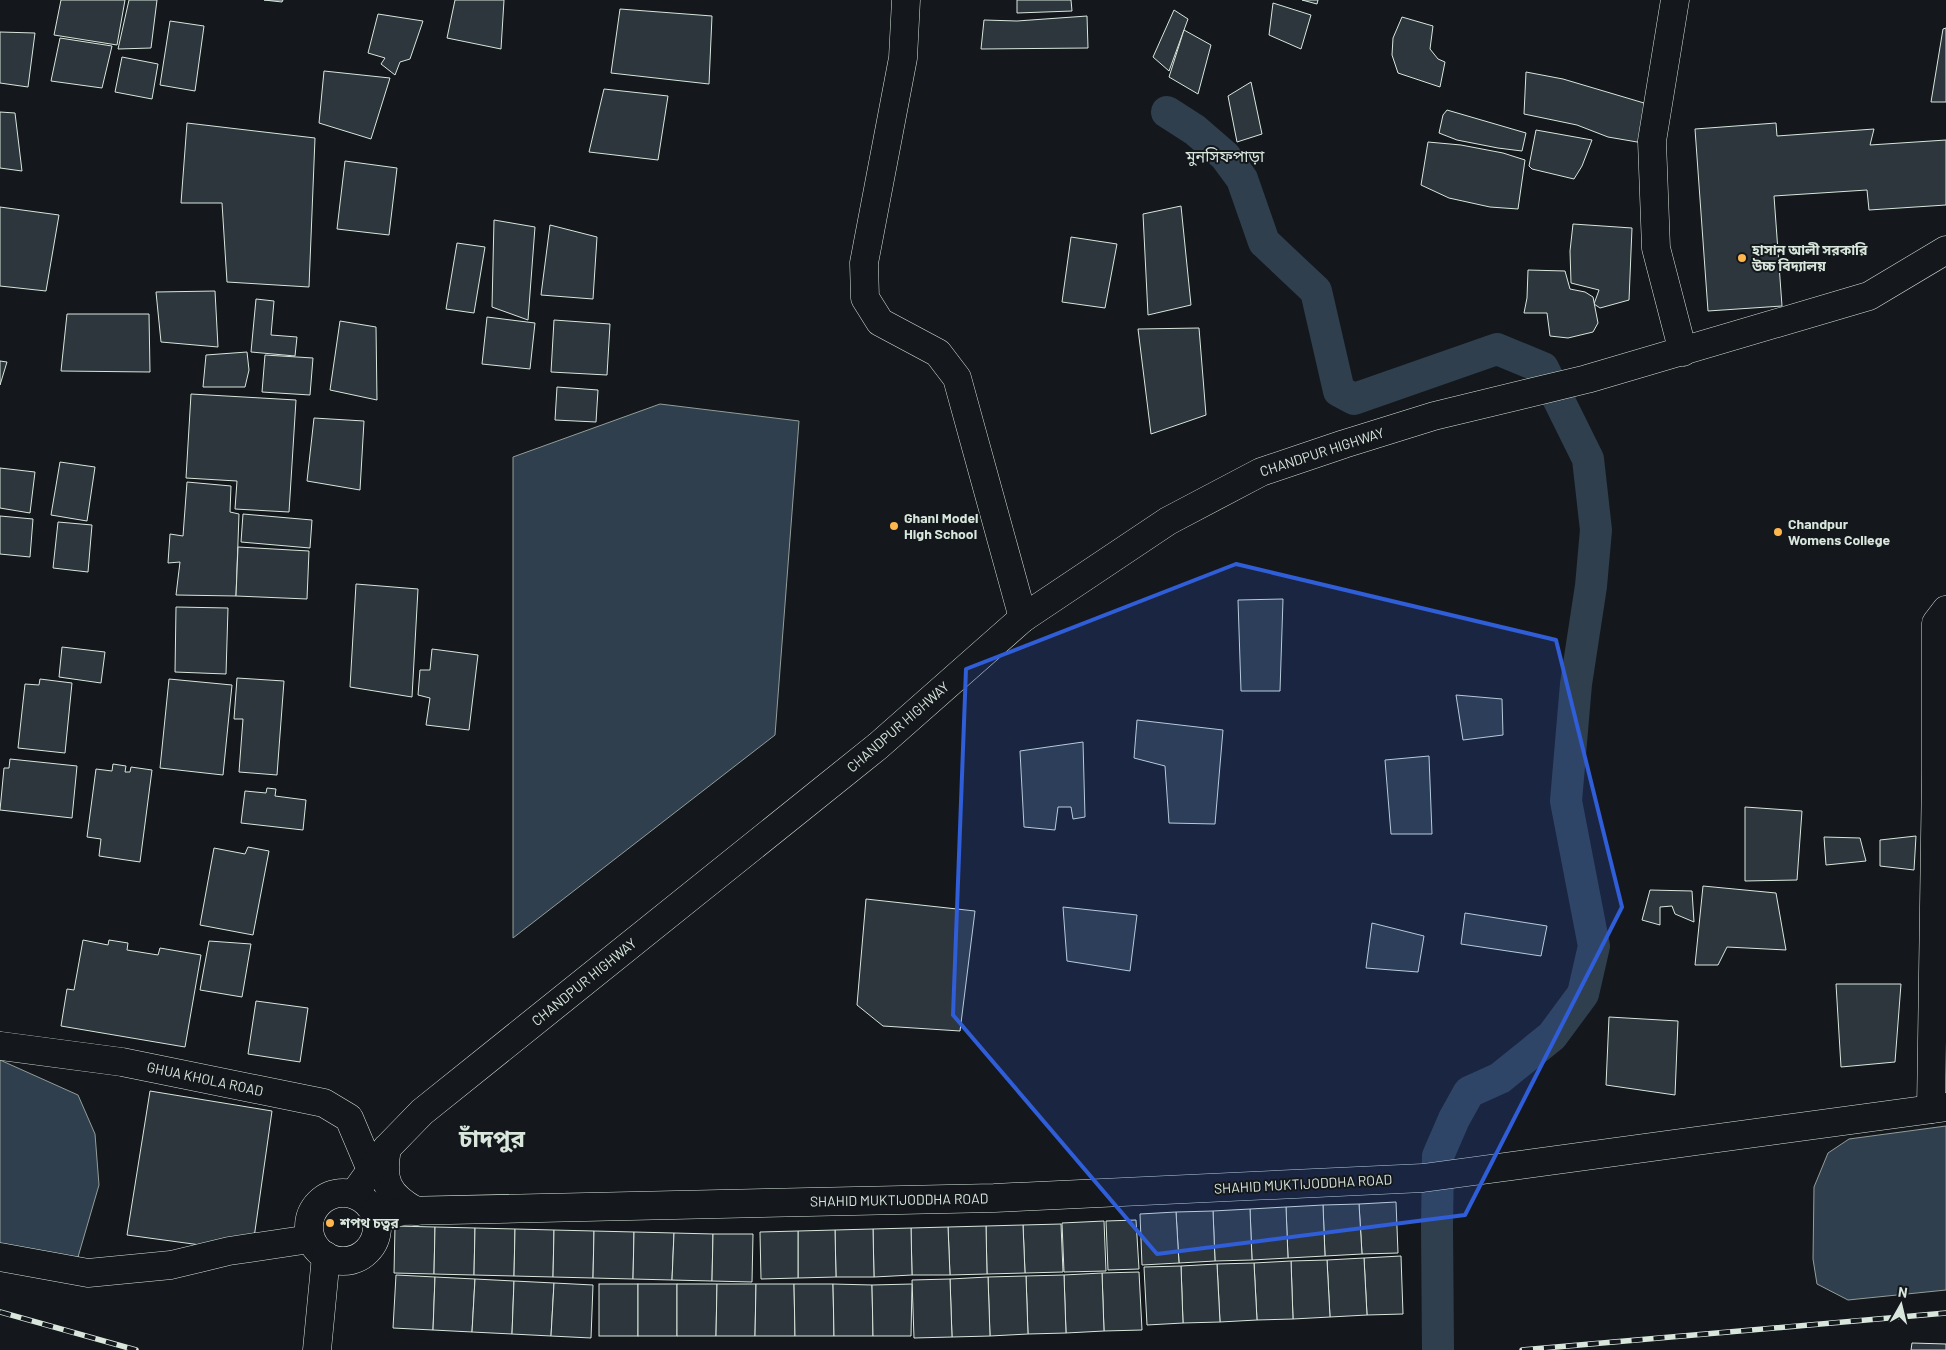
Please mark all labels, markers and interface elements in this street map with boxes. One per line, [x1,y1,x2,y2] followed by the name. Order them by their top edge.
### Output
[1185,146,1265,166] district label: মুনসিফপাড়া
[1751,241,1868,274] place label: হাসান আলী সরকারি উচ্চ বিদ্যালয়
[1736,252,1748,264] marker: হাসান আলী সরকারি উচ্চ বিদ্যালয়
[1257,423,1386,480] street label: CHANDPUR HIGHWAY
[904,509,978,542] place label: Ghani Model High School
[1788,515,1891,548] place label: Chandpur Womens College
[888,520,900,532] marker: Ghani Model High School
[1772,526,1784,538] marker: Chandpur Womens College
[843,678,952,776] street label: CHANDPUR HIGHWAY
[528,934,640,1029] street label: CHANDPUR HIGHWAY
[145,1058,265,1099] street label: GHUA KHOLA ROAD
[458,1123,526,1153] district label: চাঁদপুর
[1213,1170,1393,1197] street label: SHAHID MUKTIJODDHA ROAD
[810,1189,988,1210] street label: SHAHID MUKTIJODDHA ROAD
[339,1214,399,1231] place label: শপথ চত্বর
[324,1217,336,1229] marker: শপথ চত্বর
[1876,1280,1926,1330] north arrow
[1897,1283,1909,1301] text: N

